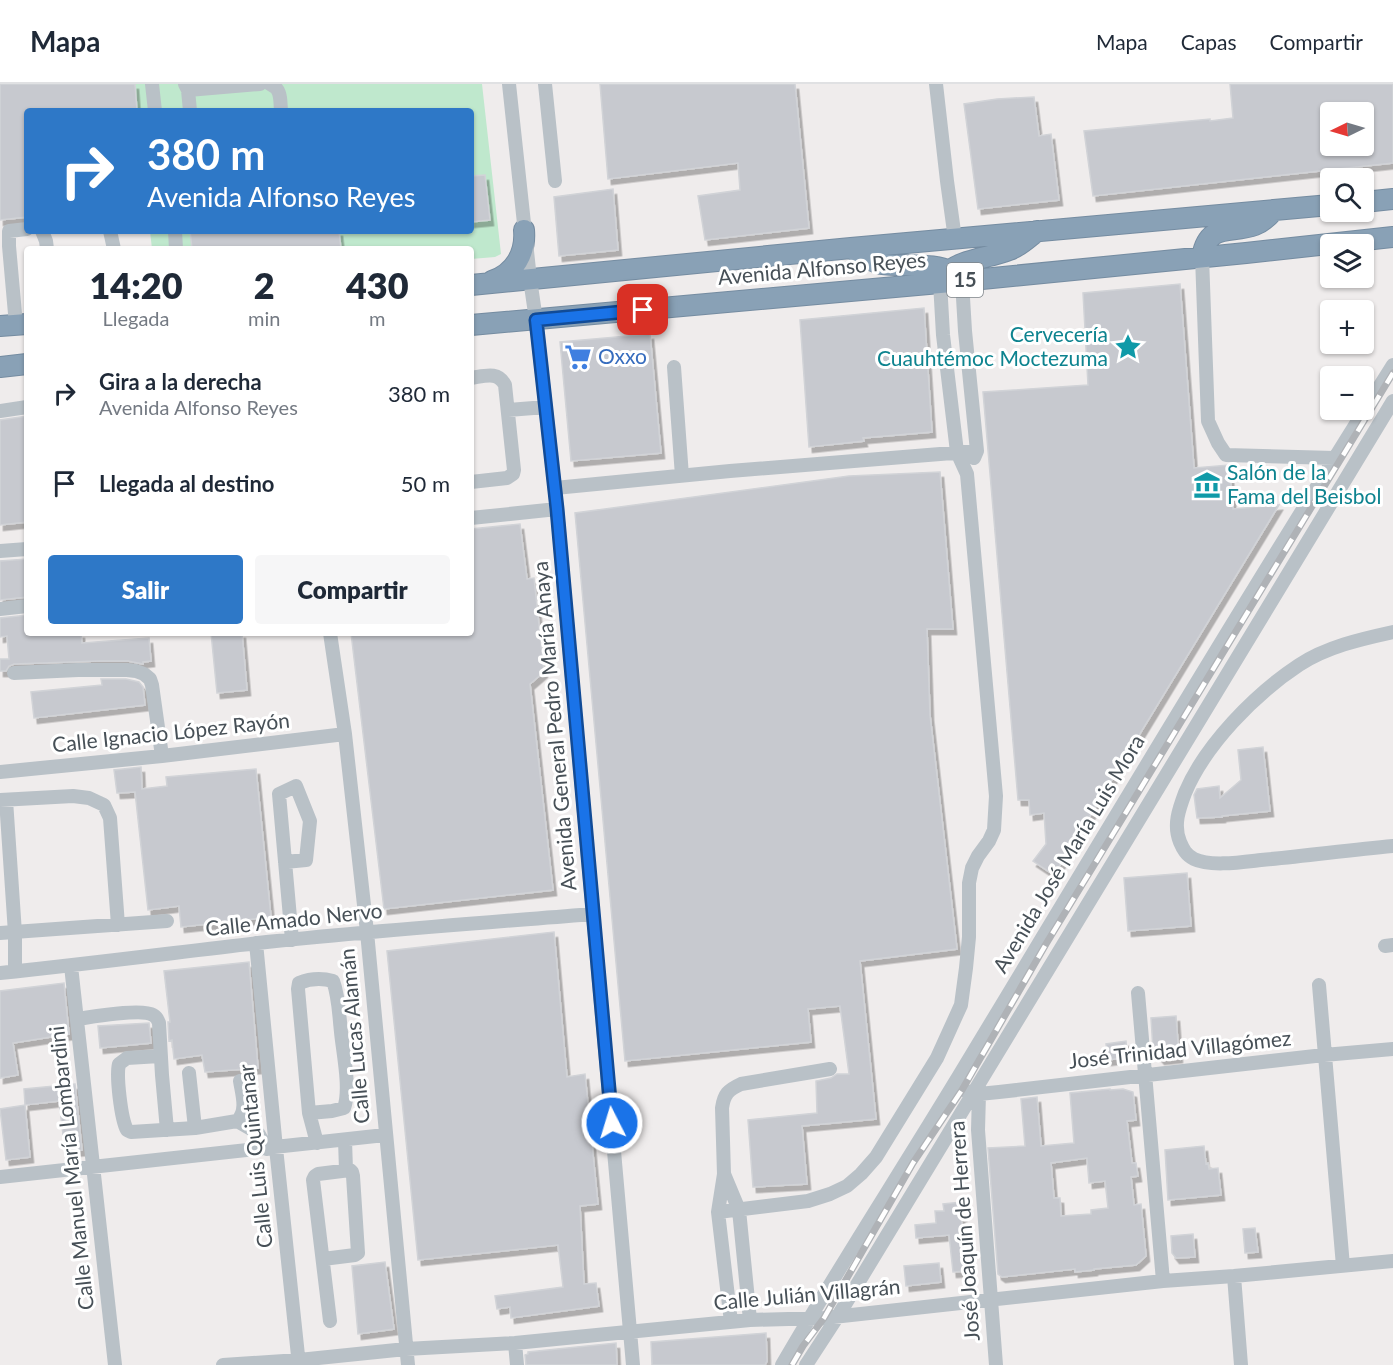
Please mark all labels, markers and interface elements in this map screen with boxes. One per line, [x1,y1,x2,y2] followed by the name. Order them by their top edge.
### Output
[30,24,100,58] text: Mapa
[1096,29,1148,54] text: Mapa
[1181,29,1237,54] text: Capas
[1270,29,1363,54] text: Compartir
[1320,102,1374,156] north arrow
[1320,102,1374,420] map controls
[147,129,265,179] text: 380 m
[48,132,126,210] icon: right
[1320,168,1374,222] button: search
[147,180,415,213] text: Avenida Alfonso Reyes
[1320,234,1374,288] button: layers
[717,246,927,289] street label: Avenida Alfonso Reyes
[89,263,183,307] text: 14:20
[254,263,275,307] text: 2
[346,263,409,307] text: 430
[947,263,983,297] road number: 15
[617,284,668,335] pin
[626,293,659,326] icon: arrive
[1320,300,1374,354] button: +
[102,306,170,330] text: Llegada
[248,306,280,330] text: min
[369,306,385,330] text: m
[877,321,1108,370] place label: Cervecería Cuauhtémoc Moctezuma
[1113,332,1143,362] place icon: Cervecería Cuauhtémoc Moctezuma
[563,342,593,372] supermarket icon: Oxxo
[598,343,647,368] place label: Oxxo
[1320,366,1374,420] button: −
[99,368,262,395] text: Gira a la derecha
[48,377,81,410] icon: right
[388,380,450,407] text: 380 m
[99,395,298,419] text: Avenida Alfonso Reyes
[1227,459,1381,508] place label: Salón de la Fama del Beisbol
[48,467,81,500] icon: arrive
[99,470,275,497] text: Llegada al destino
[401,470,450,497] text: 50 m
[1192,470,1222,500] museum icon: Salón de la Fama del Beisbol
[48,555,243,624] button: Salir
[255,555,450,624] button: Compartir
[527,560,580,892] street label: Avenida General Pedro María Anaya
[51,707,291,756] street label: Calle Ignacio López Rayón
[987,730,1149,977] street label: Avenida José María Luis Mora
[204,897,384,940] street label: Calle Amado Nervo
[333,947,374,1125] street label: Calle Lucas Alamán
[1067,1024,1292,1073] street label: José Trinidad Villagómez
[43,1025,98,1311] street label: Calle Manuel María Lombardini
[232,1063,277,1249] street label: Calle Luis Quintanar
[580,1091,644,1155] position arrow
[943,1120,984,1342] street label: José Joaquín de Herrera
[712,1273,901,1314] street label: Calle Julián Villagrán

